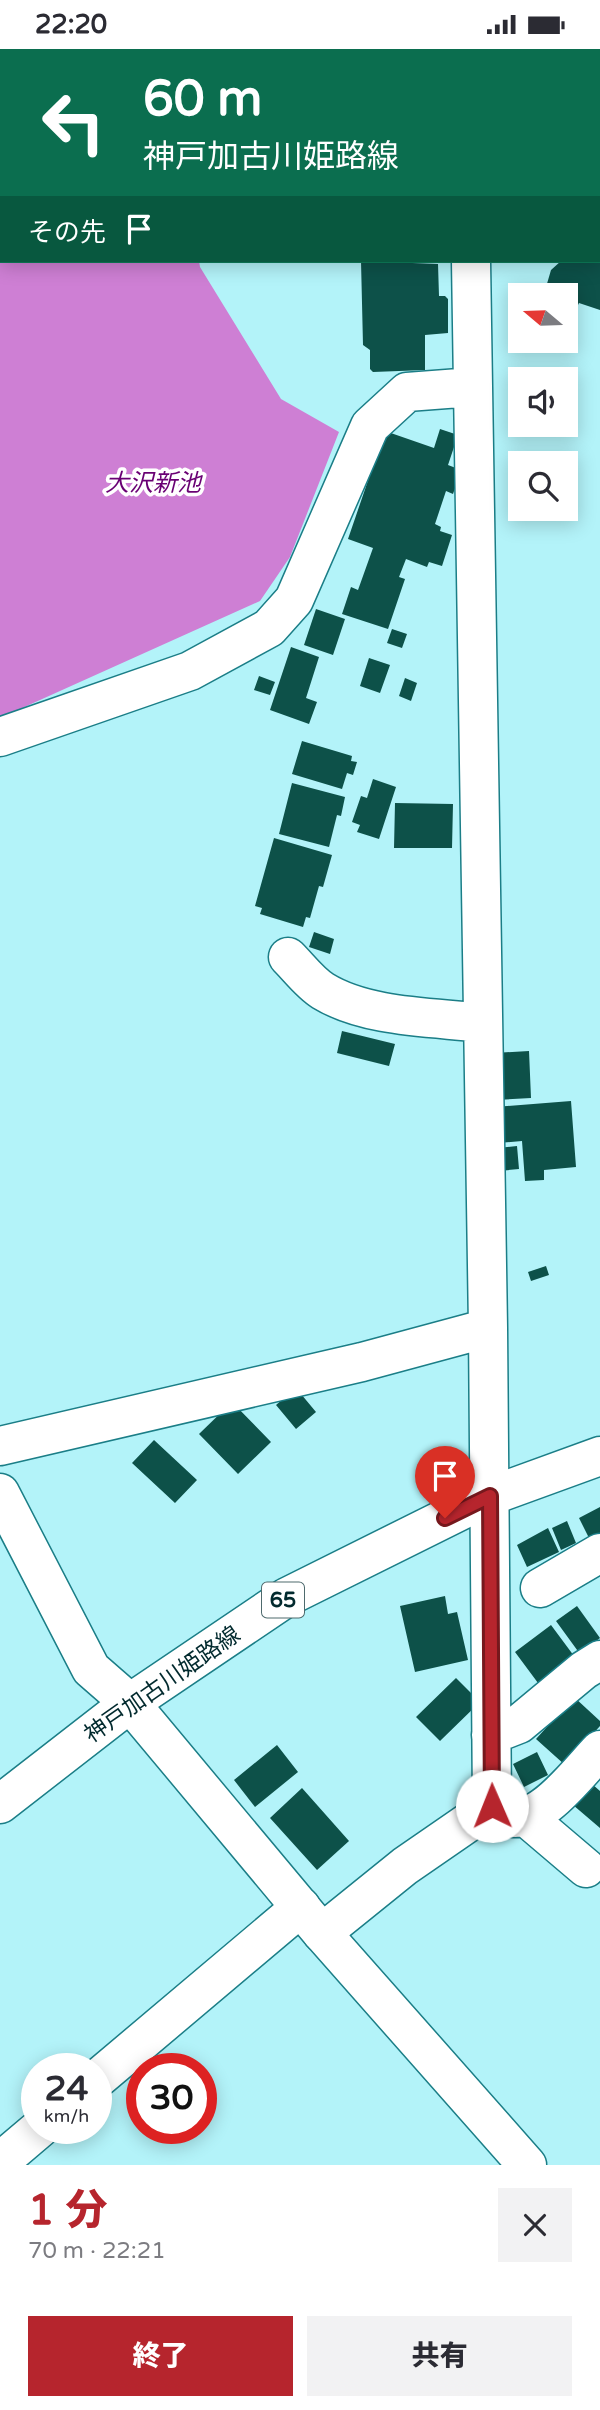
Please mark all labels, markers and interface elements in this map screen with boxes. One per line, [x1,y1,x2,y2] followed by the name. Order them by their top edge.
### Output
[35,9,107,40] text: 22:20
[143,70,262,129] text: 60 m
[28,77,119,168] icon: left
[143,138,399,176] text: 神戸加古川姫路線
[120,210,158,248] icon: arrive
[28,217,106,248] text: その先
[508,283,578,353] north arrow
[508,283,578,521] map controls
[508,367,578,437] button: sound
[508,451,578,521] button: search
[105,469,203,498] water label: 大沢新池
[415,1446,475,1518] pin
[426,1457,464,1495] icon: arrive
[262,1583,304,1617] road number: 65
[79,1621,246,1749] street label: 神戸加古川姫路線
[455,1769,529,1843] position arrow
[126,2053,217,2144] speed limit sign: 30
[45,2068,88,2110] text: 24
[44,2105,89,2127] text: km/h
[28,2185,107,2236] text: 1 分
[498,2188,572,2262] button: close
[28,2237,166,2265] text: 70 m · 22:21
[28,2316,293,2396] button: 終了
[307,2316,572,2396] button: 共有

